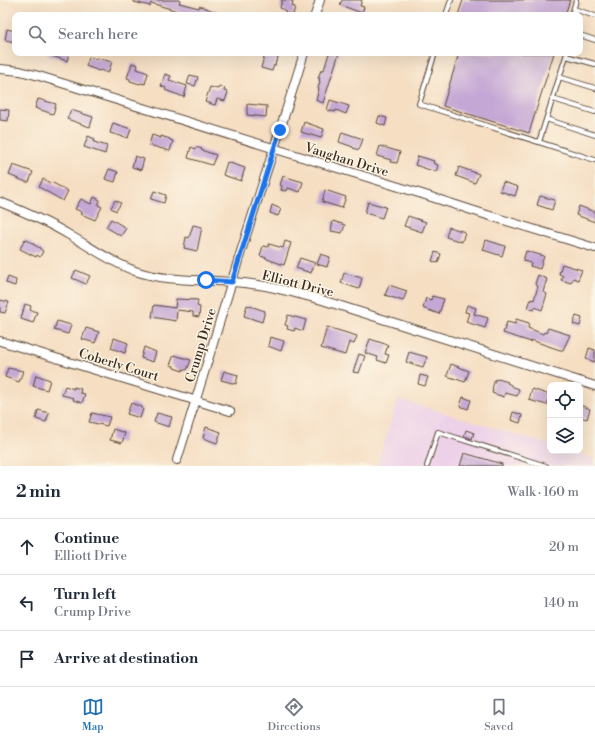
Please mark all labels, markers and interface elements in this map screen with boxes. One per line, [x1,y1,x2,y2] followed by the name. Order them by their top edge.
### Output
[12,12,583,56] search box
[26,23,48,45] icon: search
[58,25,138,44] text: Search here
[271,121,289,139] route end
[302,139,391,180] street label: Vaughan Drive
[260,267,336,301] street label: Elliott Drive
[197,271,215,289] route start
[182,306,220,384] street label: Crump Drive
[77,345,161,385] street label: Coberly Court
[547,382,583,454] map controls
[547,382,583,418] button: locate
[547,418,583,454] button: layers
[16,481,61,503] text: 2 min
[508,484,579,500] text: Walk · 160 m
[54,529,119,548] text: Continue
[16,536,38,558] icon: ahead
[549,539,579,555] text: 20 m
[54,548,127,564] text: Elliott Drive
[54,585,116,604] text: Turn left
[16,592,38,614] icon: left
[543,595,579,611] text: 140 m
[54,604,131,620] text: Crump Drive
[16,648,38,670] icon: arrive
[54,649,198,668] text: Arrive at destination
[82,696,104,734] tab: Map
[268,696,321,734] tab: Directions
[484,696,513,734] tab: Saved

